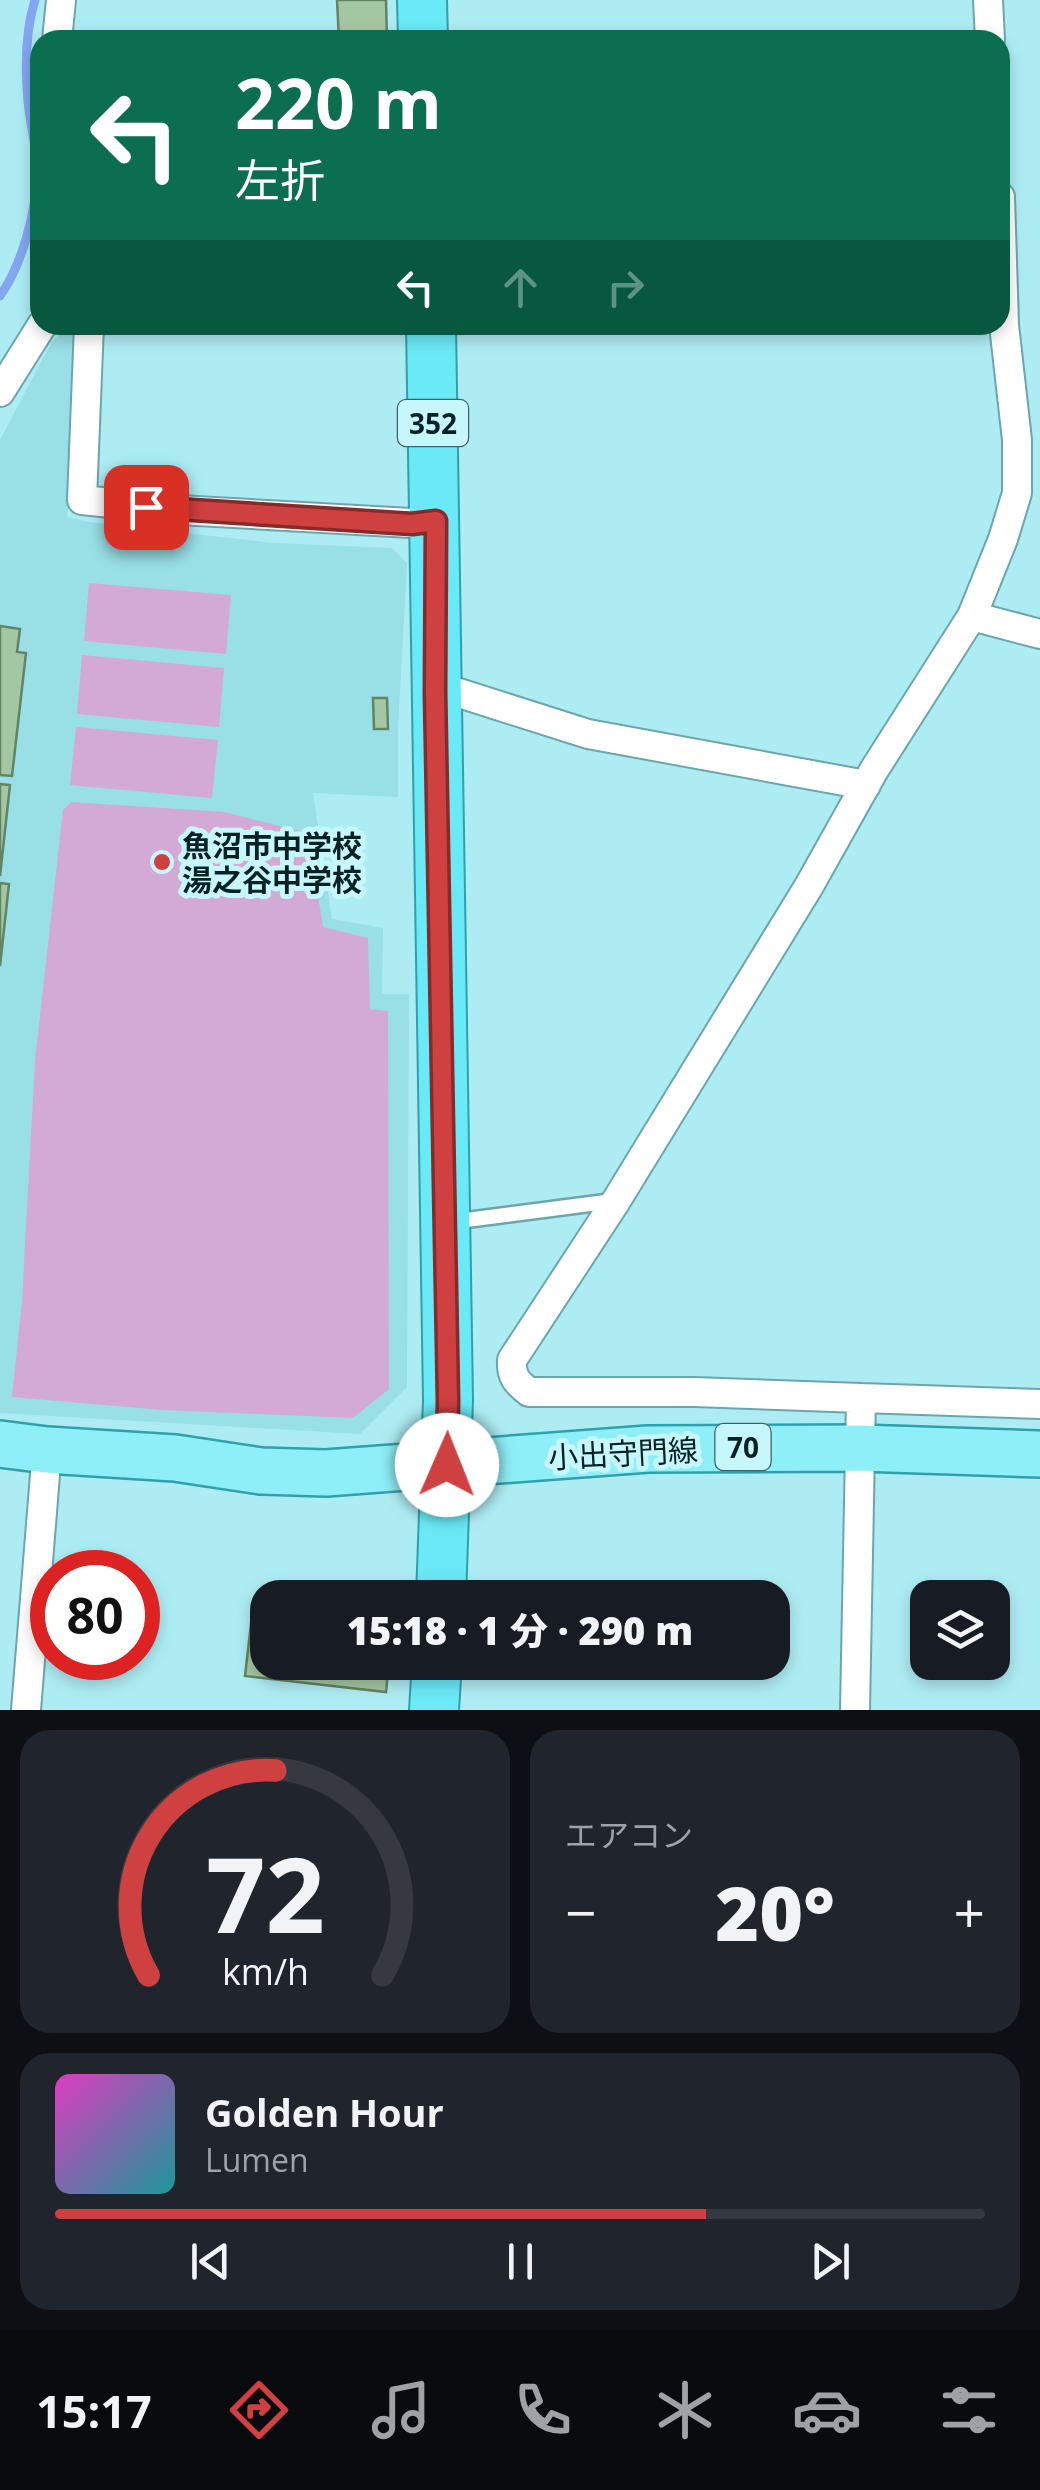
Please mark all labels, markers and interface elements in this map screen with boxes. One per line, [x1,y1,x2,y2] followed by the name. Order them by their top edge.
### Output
[235,54,442,150] text: 220 m
[70,70,200,200] icon: left
[235,149,325,210] text: 左折
[388,260,443,315] icon: left
[493,260,548,315] icon: ahead
[598,260,653,315] icon: right
[398,400,468,446] road number: 352
[104,465,189,550] pin
[119,480,174,535] icon: arrive
[182,825,362,900] place label: 魚沼市中学校 湯之谷中学校
[151,851,173,873] marker: 魚沼市中学校 湯之谷中学校
[395,1413,499,1517] position arrow
[716,1424,770,1470] road number: 70
[547,1429,699,1477] street label: 小出守門線
[30,1550,160,1680] speed limit sign: 80
[910,1580,1010,1680] map controls
[910,1580,1010,1680] button: layers
[347,1604,693,1656] text: 15:18 · 1 分 · 290 m
[565,1813,693,1856] text: エアコン
[206,1822,324,1963] text: 72
[715,1861,835,1963] text: 20°
[565,1874,596,1949] text: −
[954,1874,985,1949] text: +
[222,1947,308,1995] text: km/h
[205,2086,444,2138] text: Golden Hour
[205,2138,309,2181] text: Lumen
[183,2234,238,2289] icon: previous
[493,2234,548,2289] icon: pause
[803,2234,858,2289] icon: next
[224,2375,294,2445] icon: directions
[366,2375,436,2445] icon: music
[508,2375,578,2445] icon: phone
[650,2375,720,2445] icon: climate
[792,2375,862,2445] icon: car
[934,2375,1004,2445] icon: filters
[36,2380,152,2441] text: 15:17

